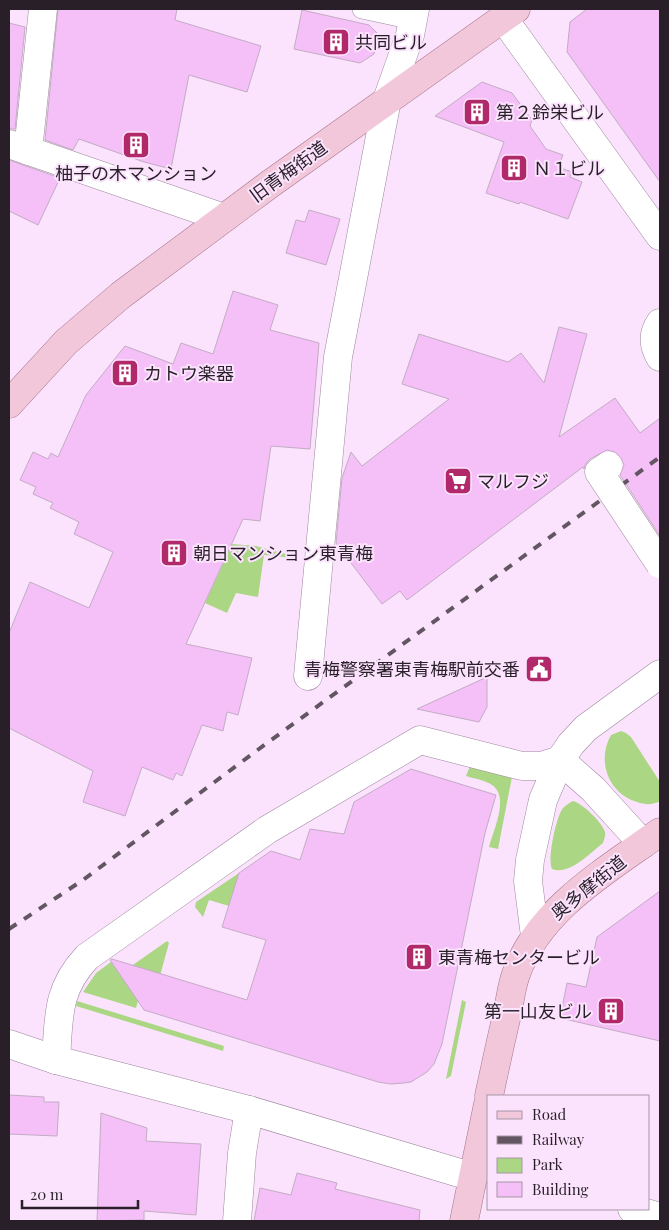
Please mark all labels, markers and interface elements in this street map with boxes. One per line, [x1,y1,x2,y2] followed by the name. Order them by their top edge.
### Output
[321,27,351,57] building icon: 共同ビル
[355,30,427,54] place label: 共同ビル
[462,97,492,127] building icon: 第２鈴栄ビル
[496,100,604,124] place label: 第２鈴栄ビル
[121,130,151,160] building icon: 柚子の木マンション
[245,135,331,207] street label: 旧青梅街道
[499,153,529,183] building icon: Ｎ１ビル
[533,156,605,180] place label: Ｎ１ビル
[55,161,217,185] place label: 柚子の木マンション
[110,358,140,388] building icon: カトウ楽器
[144,361,234,385] place label: カトウ楽器
[443,466,473,496] supermarket icon: マルフジ
[477,469,549,493] place label: マルフジ
[159,538,189,568] building icon: 朝日マンション東青梅
[193,541,373,565] place label: 朝日マンション東青梅
[524,654,554,684] public building icon: 青梅警察署東青梅駅前交番
[304,657,520,681] place label: 青梅警察署東青梅駅前交番
[545,849,631,925] street label: 奥多摩街道
[404,942,434,972] building icon: 東青梅センタービル
[438,945,600,969] place label: 東青梅センタービル
[596,996,626,1026] building icon: 第一山友ビル
[484,999,592,1023] place label: 第一山友ビル
[487,1095,649,1210] legend
[532,1104,566,1124] text: Road
[532,1129,585,1149] text: Railway
[532,1154,564,1174] text: Park
[22,1178,139,1210] scale bar
[532,1179,589,1199] text: Building
[30,1184,64,1204] text: 20 m

